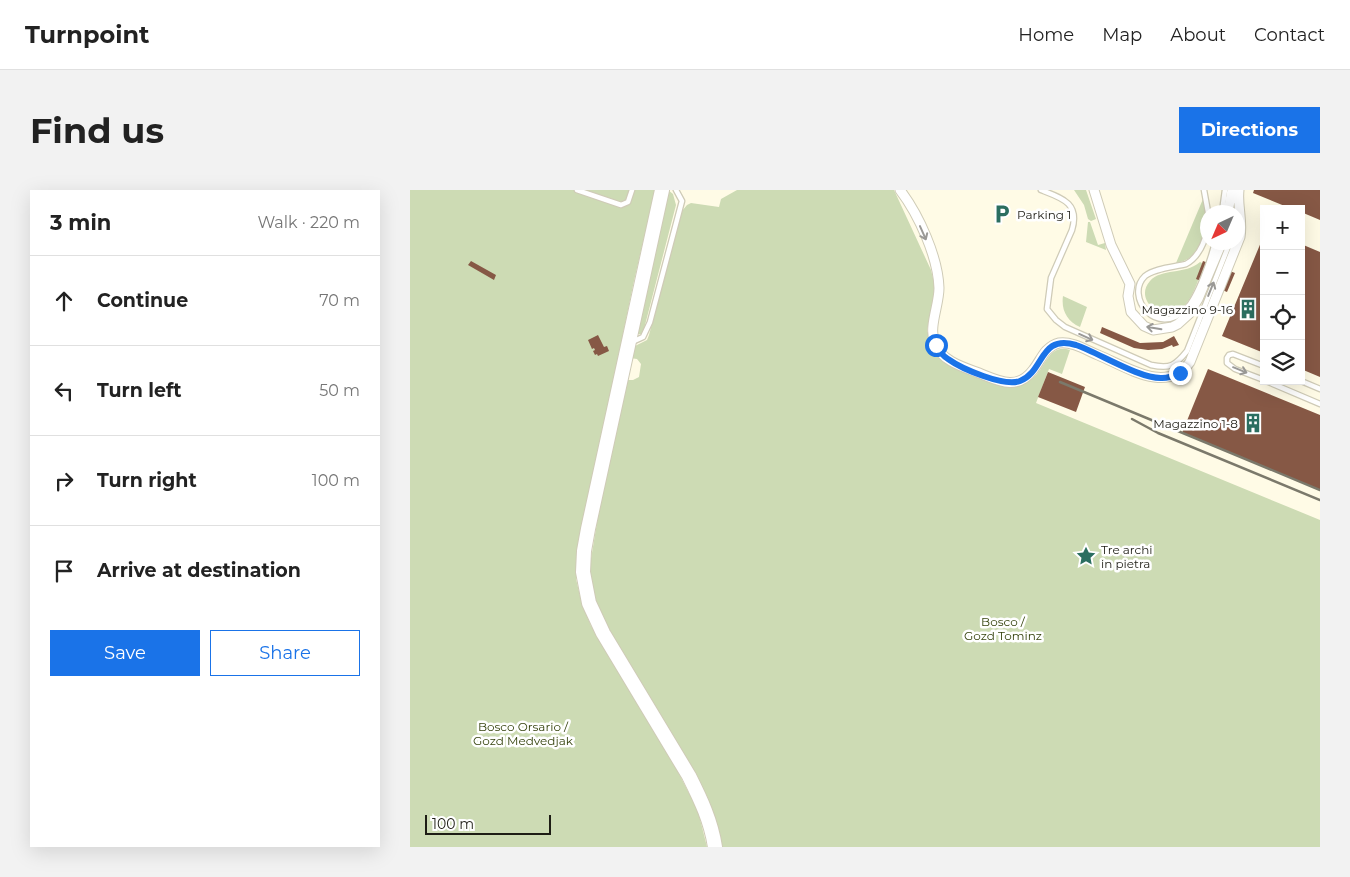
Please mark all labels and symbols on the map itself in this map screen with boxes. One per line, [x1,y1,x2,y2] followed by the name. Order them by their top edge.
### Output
[991,203,1013,225] parking icon: Parking 1
[1200,205,1245,250] north arrow
[1017,207,1071,222] place label: Parking 1
[919,225,929,240] one-way arrow
[1207,282,1217,297] one-way arrow
[1237,298,1259,320] building icon: Magazzino 9-16
[1141,302,1233,317] place label: Magazzino 9-16
[1147,323,1163,333] one-way arrow
[1078,333,1093,343] one-way arrow
[925,334,948,357] route start
[1169,362,1192,385] route end
[1232,366,1247,376] one-way arrow
[1242,412,1264,434] building icon: Magazzino 1-8
[1153,416,1238,431] place label: Magazzino 1-8
[1101,542,1153,571] place label: Tre archi in pietra
[1075,545,1097,567] place icon: Tre archi in pietra
[964,614,1042,643] park label: Bosco / Gozd Tominz
[473,719,574,748] park label: Bosco Orsario / Gozd Medvedjak
[425,812,551,835] scale bar

